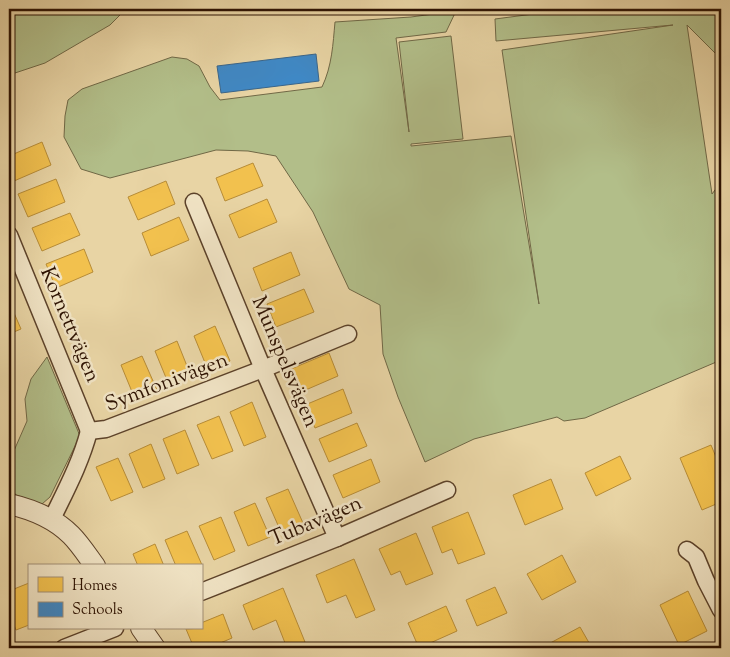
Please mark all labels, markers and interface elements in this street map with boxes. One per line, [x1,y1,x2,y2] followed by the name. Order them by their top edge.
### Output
[31,263,107,387] street label: Kornettvägen
[243,292,325,432] street label: Munspelsvägen
[101,346,233,420] street label: Symfonivägen
[265,489,367,555] street label: Tubavägen
[28,564,202,630] legend
[72,576,117,597] text: Homes
[72,600,123,621] text: Schools

